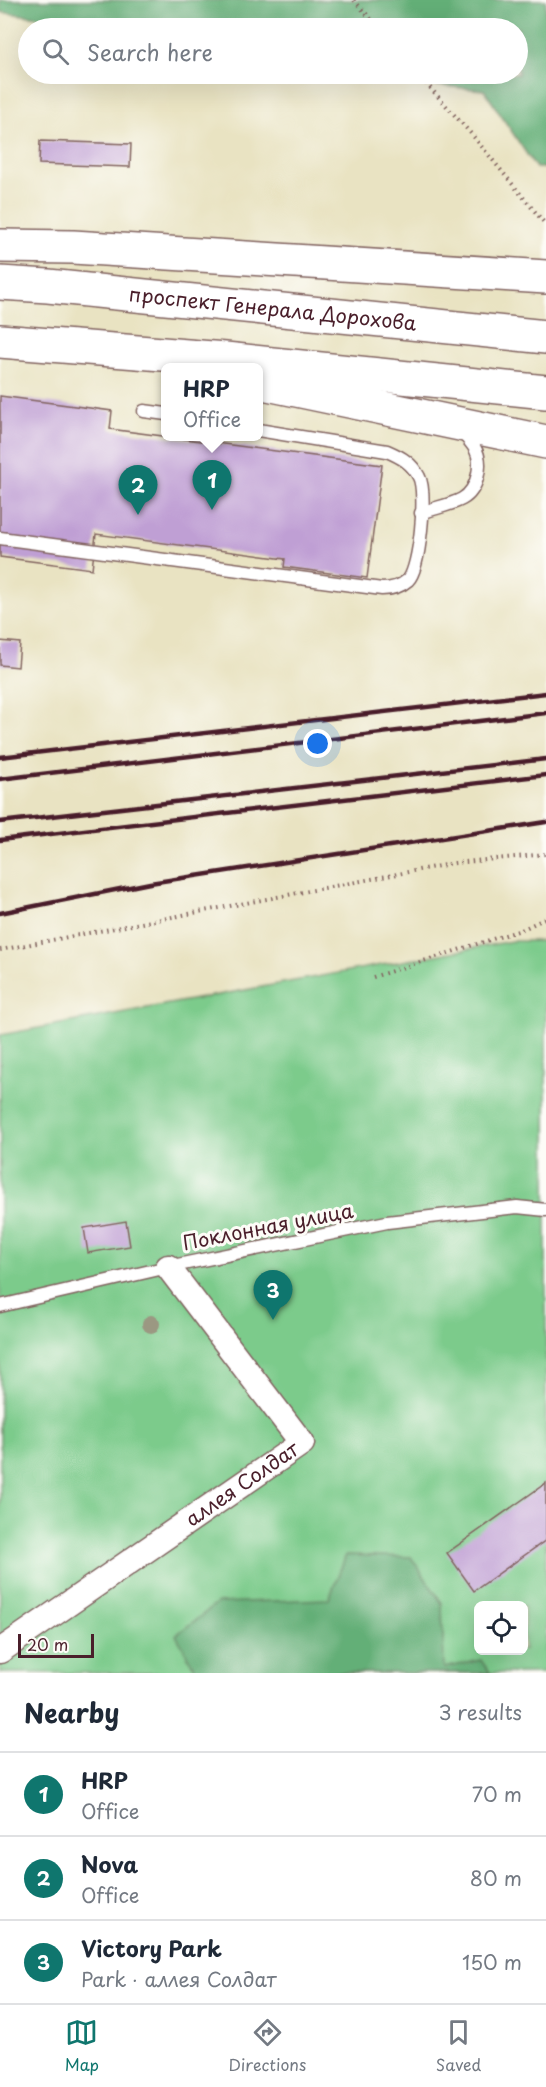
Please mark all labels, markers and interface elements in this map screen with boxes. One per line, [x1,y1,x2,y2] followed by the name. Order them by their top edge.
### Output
[18,18,528,84] search box
[39,35,72,68] icon: search
[87,35,213,68] text: Search here
[128,278,419,338] street label: проспект Генерала Дорохова
[161,363,263,441] popup
[183,371,230,404] text: HRP
[183,404,241,434] text: Office
[192,460,232,510] pin: 1
[118,466,158,515] pin: 2
[303,729,332,758] your location
[180,1195,356,1257] street label: Поклонная улица
[254,1270,292,1320] pin: 3
[179,1433,305,1533] street label: аллея Солдат
[474,1601,528,1655] map controls
[474,1601,528,1655] button: locate
[18,1631,94,1658] scale bar
[27,1632,68,1656] text: 20 m
[24,1693,119,1732] text: Nearby
[439,1697,522,1727] text: 3 results
[81,1763,128,1796] text: HRP
[39,1779,48,1809] text: 1
[472,1779,522,1809] text: 70 m
[81,1796,139,1826] text: Office
[81,1847,138,1880] text: Nova
[36,1863,51,1893] text: 2
[470,1863,522,1893] text: 80 m
[81,1880,139,1910] text: Office
[81,1931,222,1964] text: Victory Park
[37,1947,50,1977] text: 3
[462,1947,522,1977] text: 150 m
[81,1964,276,1994] text: Park · аллея Солдат
[65,2016,99,2076] tab: Map
[228,2016,306,2076] tab: Directions
[436,2016,481,2076] tab: Saved

